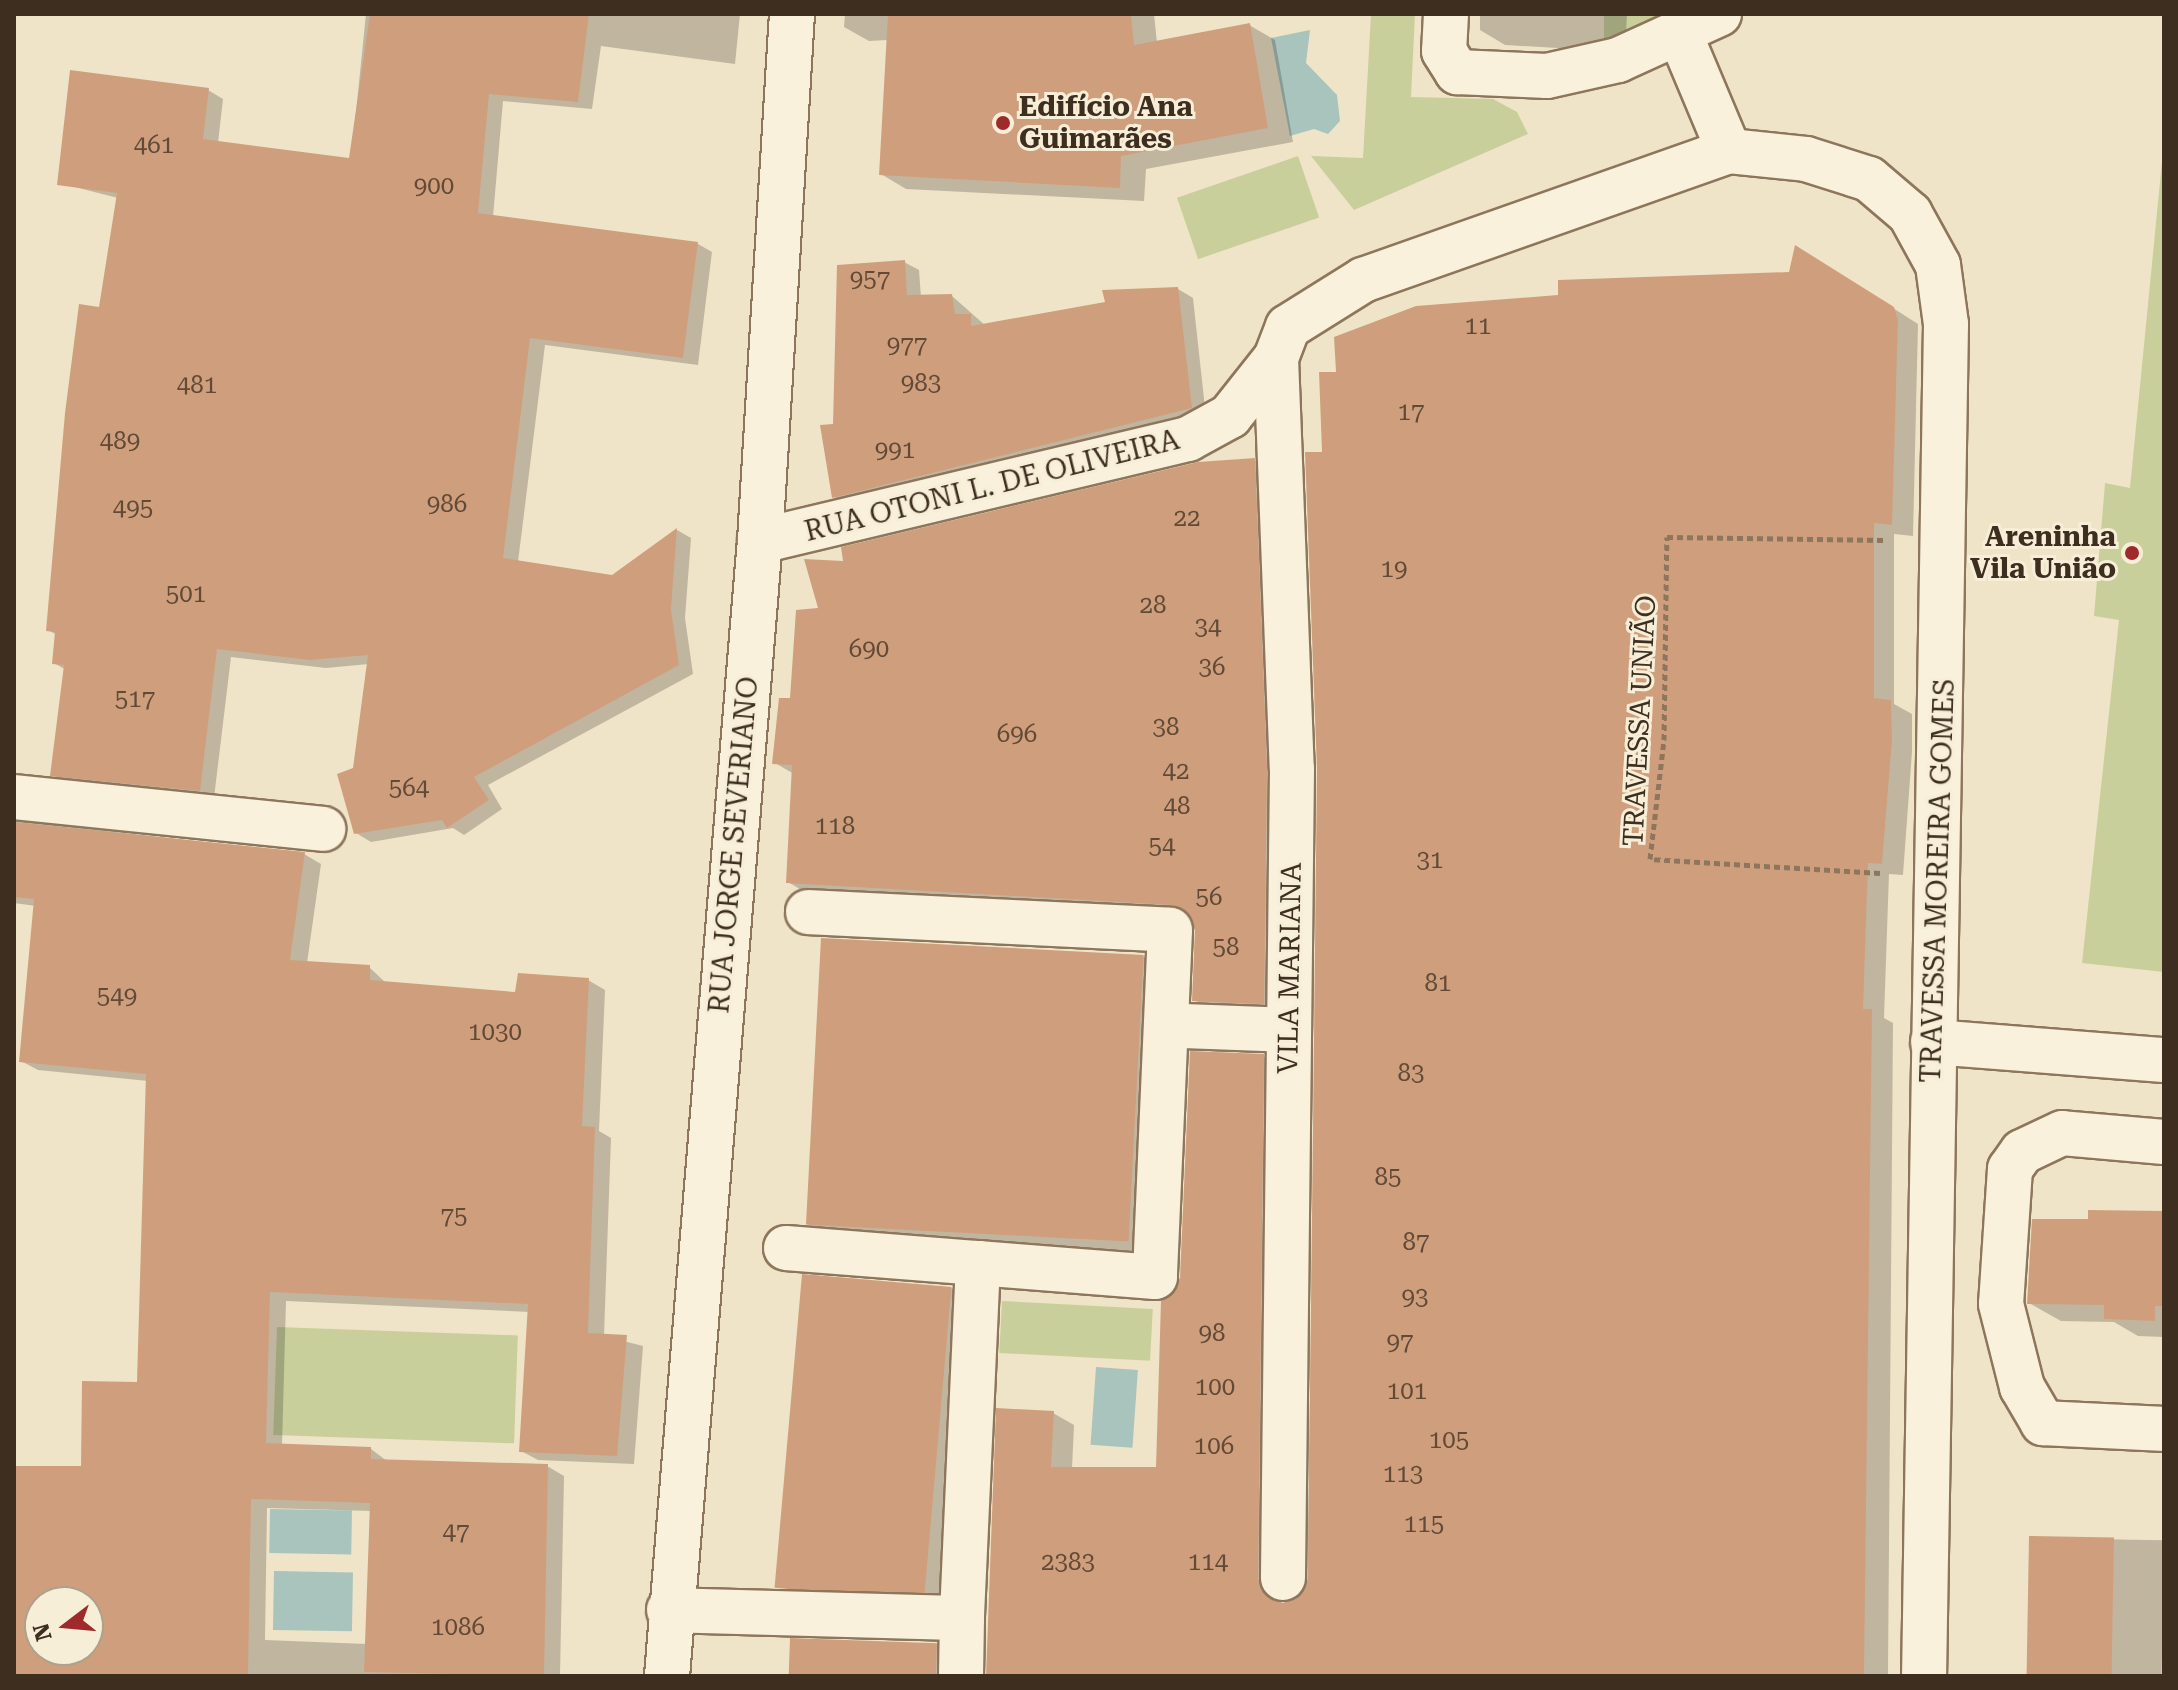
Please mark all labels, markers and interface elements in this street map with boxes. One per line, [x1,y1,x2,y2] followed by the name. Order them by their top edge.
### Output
[1019,90,1193,156] place label: Edifício Ana Guimarães
[994,114,1012,132] marker: Edifício Ana Guimarães
[134,132,174,160] house number: 461
[414,173,454,201] house number: 900
[850,266,890,294] house number: 957
[1465,313,1491,341] house number: 11
[887,332,927,360] house number: 977
[901,370,941,398] house number: 983
[177,372,217,400] house number: 481
[1398,399,1424,427] house number: 17
[801,423,1183,549] street label: RUA OTONI L. DE OLIVEIRA
[100,428,140,456] house number: 489
[875,437,915,465] house number: 991
[427,491,467,519] house number: 986
[113,495,153,523] house number: 495
[1174,505,1200,533] house number: 22
[1970,520,2116,586] place label: Areninha Vila União
[2123,544,2141,562] marker: Areninha Vila União
[1381,556,1407,584] house number: 19
[166,581,206,609] house number: 501
[1140,592,1166,620] house number: 28
[1617,594,1663,848] street label: TRAVESSA UNIÃO
[1195,614,1221,642] house number: 34
[849,636,889,664] house number: 690
[1199,654,1225,682] house number: 36
[703,675,765,1015] street label: RUA JORGE SEVERIANO
[1914,678,1962,1084] street label: TRAVESSA MOREIRA GOMES
[115,686,155,714] house number: 517
[1153,714,1179,742] house number: 38
[997,721,1037,749] house number: 696
[1163,758,1189,786] house number: 42
[389,775,429,803] house number: 564
[1164,793,1190,821] house number: 48
[815,813,855,841] house number: 118
[1149,833,1175,861] house number: 54
[1417,847,1443,875] house number: 31
[1271,862,1309,1074] street label: VILA MARIANA
[1196,884,1222,912] house number: 56
[1213,934,1239,962] house number: 58
[1425,970,1451,998] house number: 81
[97,983,137,1011] house number: 549
[468,1019,522,1047] house number: 1030
[1398,1060,1424,1088] house number: 83
[1375,1164,1401,1192] house number: 85
[441,1203,467,1231] house number: 75
[1403,1229,1429,1257] house number: 87
[1402,1284,1428,1312] house number: 93
[1199,1320,1225,1348] house number: 98
[1387,1329,1413,1357] house number: 97
[1195,1374,1235,1402] house number: 100
[1387,1378,1427,1406] house number: 101
[1429,1427,1469,1455] house number: 105
[1194,1433,1234,1461] house number: 106
[1383,1461,1423,1489] house number: 113
[1404,1511,1444,1539] house number: 115
[443,1519,469,1547] house number: 47
[1041,1549,1095,1577] house number: 2383
[1188,1549,1228,1577] house number: 114
[24,1586,104,1666] north arrow
[431,1614,485,1642] house number: 1086
[28,1621,57,1644] text: N

